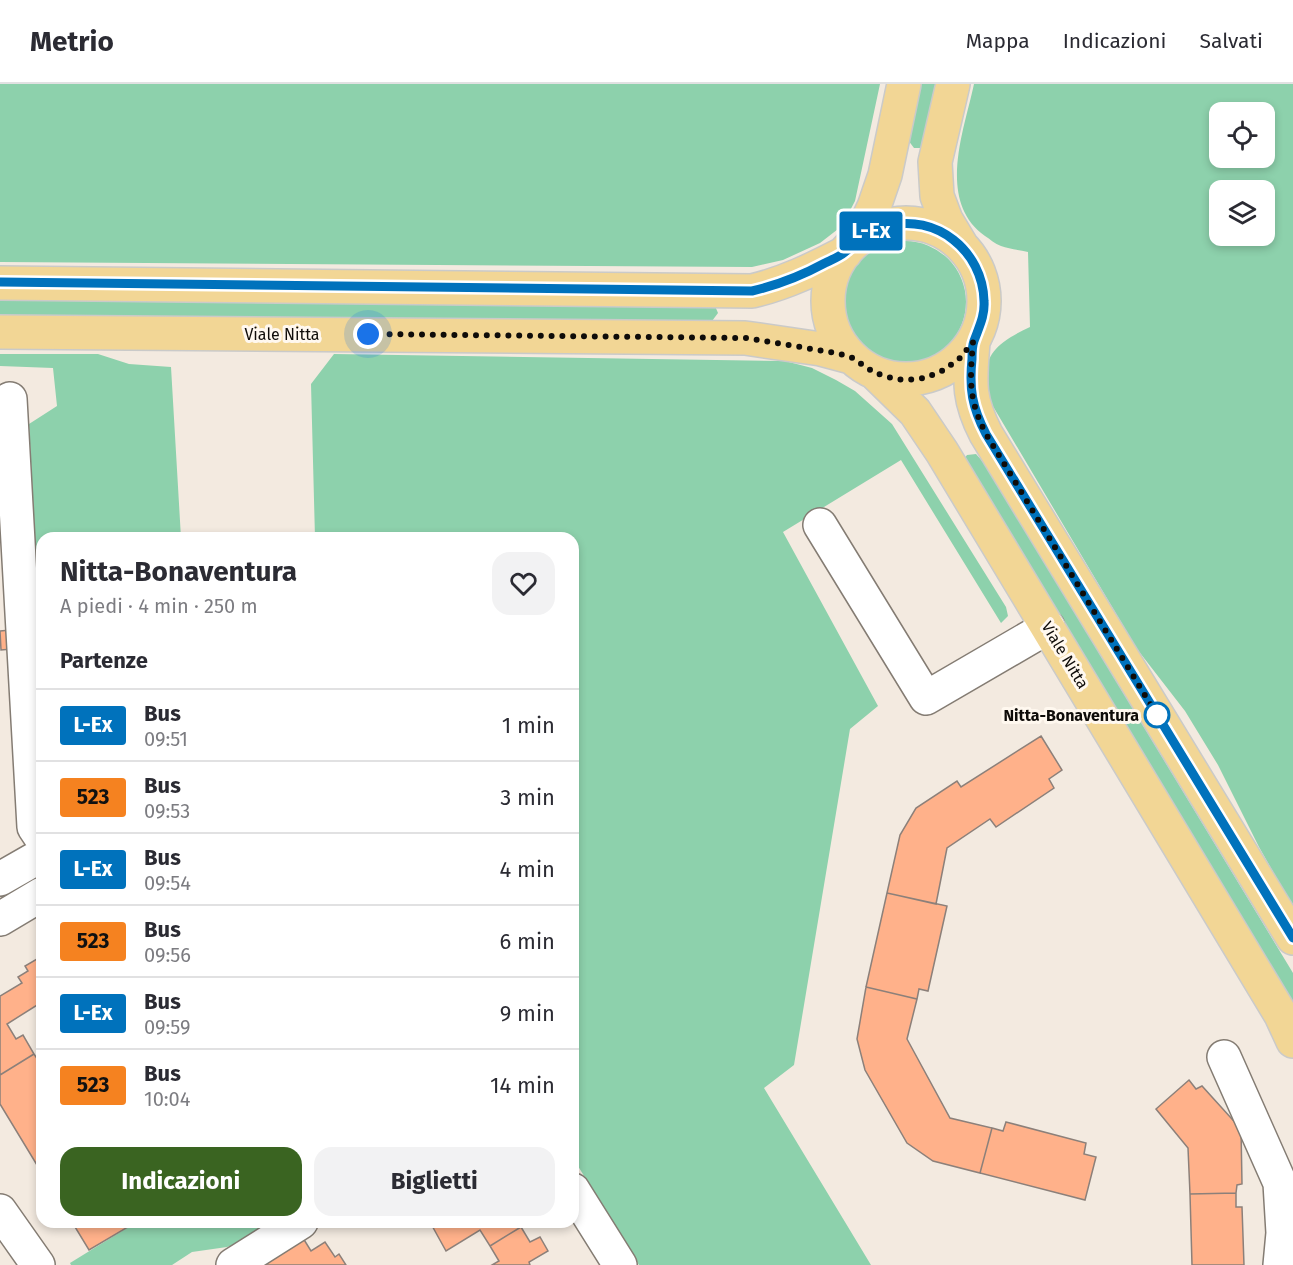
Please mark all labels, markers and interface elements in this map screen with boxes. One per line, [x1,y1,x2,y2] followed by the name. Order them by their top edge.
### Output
[30,25,114,58] text: Metrio
[966,28,1030,54] text: Mappa
[1063,28,1166,54] text: Indicazioni
[1199,28,1263,54] text: Salvati
[1209,102,1275,246] map controls
[1209,102,1275,168] button: locate
[1209,180,1275,246] button: layers
[829,212,913,250] line badge: L-Ex
[851,218,891,244] text: L-Ex
[353,319,383,349] your location
[244,325,320,344] street label: Viale Nitta
[492,552,555,615] button: heart
[60,555,297,588] text: Nitta-Bonaventura
[60,594,258,618] text: A piedi · 4 min · 250 m
[1038,618,1092,692] street label: Viale Nitta
[60,647,148,674] text: Partenze
[144,700,181,727] text: Bus
[1144,702,1170,728] marker: Nitta-Bonaventura
[1003,706,1139,725] place label: Nitta-Bonaventura
[73,712,113,738] text: L-Ex
[502,712,555,739] text: 1 min
[144,727,188,751] text: 09:51
[144,772,181,799] text: Bus
[77,784,109,810] text: 523
[500,784,555,811] text: 3 min
[144,799,190,823] text: 09:53
[144,844,181,871] text: Bus
[73,856,113,882] text: L-Ex
[500,856,555,883] text: 4 min
[144,871,191,895] text: 09:54
[144,916,181,943] text: Bus
[77,928,109,954] text: 523
[499,928,555,955] text: 6 min
[144,943,191,967] text: 09:56
[144,988,181,1015] text: Bus
[73,1000,113,1026] text: L-Ex
[500,1000,555,1027] text: 9 min
[144,1015,191,1039] text: 09:59
[144,1060,181,1087] text: Bus
[77,1072,109,1098] text: 523
[490,1072,555,1099] text: 14 min
[144,1087,190,1111] text: 10:04
[60,1147,302,1216] button: Indicazioni
[314,1147,555,1216] button: Biglietti

